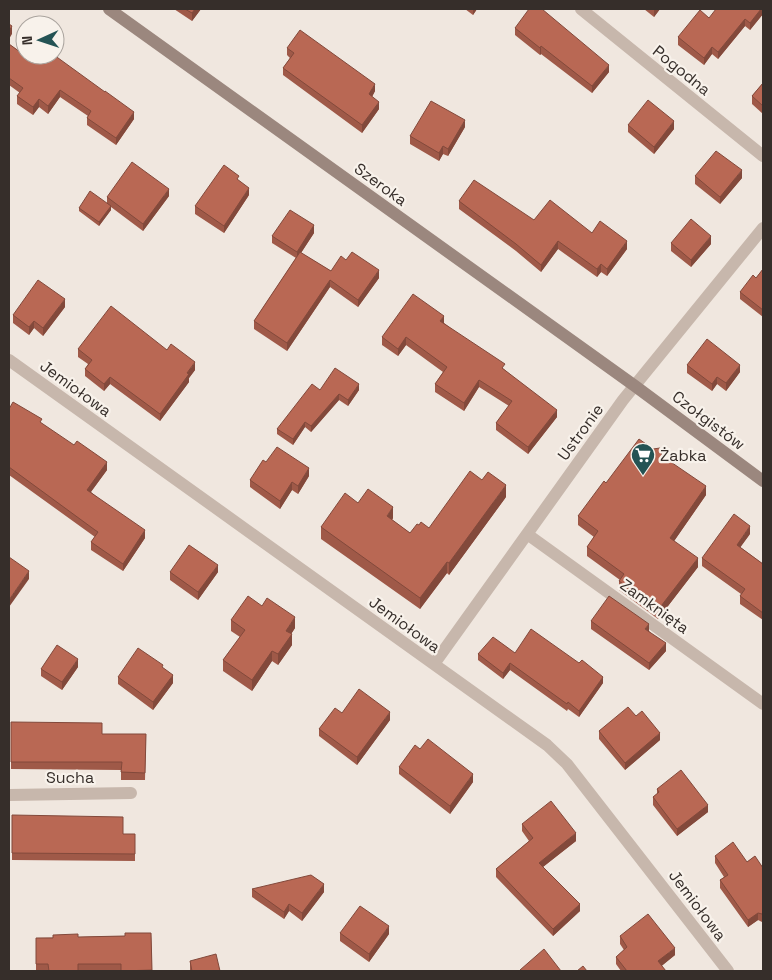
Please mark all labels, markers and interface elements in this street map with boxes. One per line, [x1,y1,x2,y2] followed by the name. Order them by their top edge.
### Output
[15,15,65,65] north arrow
[18,36,36,46] text: N
[648,41,715,100] street label: Pogodna
[350,158,411,211] street label: Szeroka
[36,355,116,421] street label: Jemiołowa
[668,386,749,455] street label: Czołgistów
[553,400,608,465] street label: Ustronie
[630,442,656,476] supermarket icon: Żabka
[660,445,706,466] place label: Żabka
[616,574,693,638] street label: Zamknięta
[365,591,445,657] street label: Jemiołowa
[46,767,94,788] street label: Sucha
[664,866,731,945] street label: Jemiołowa

